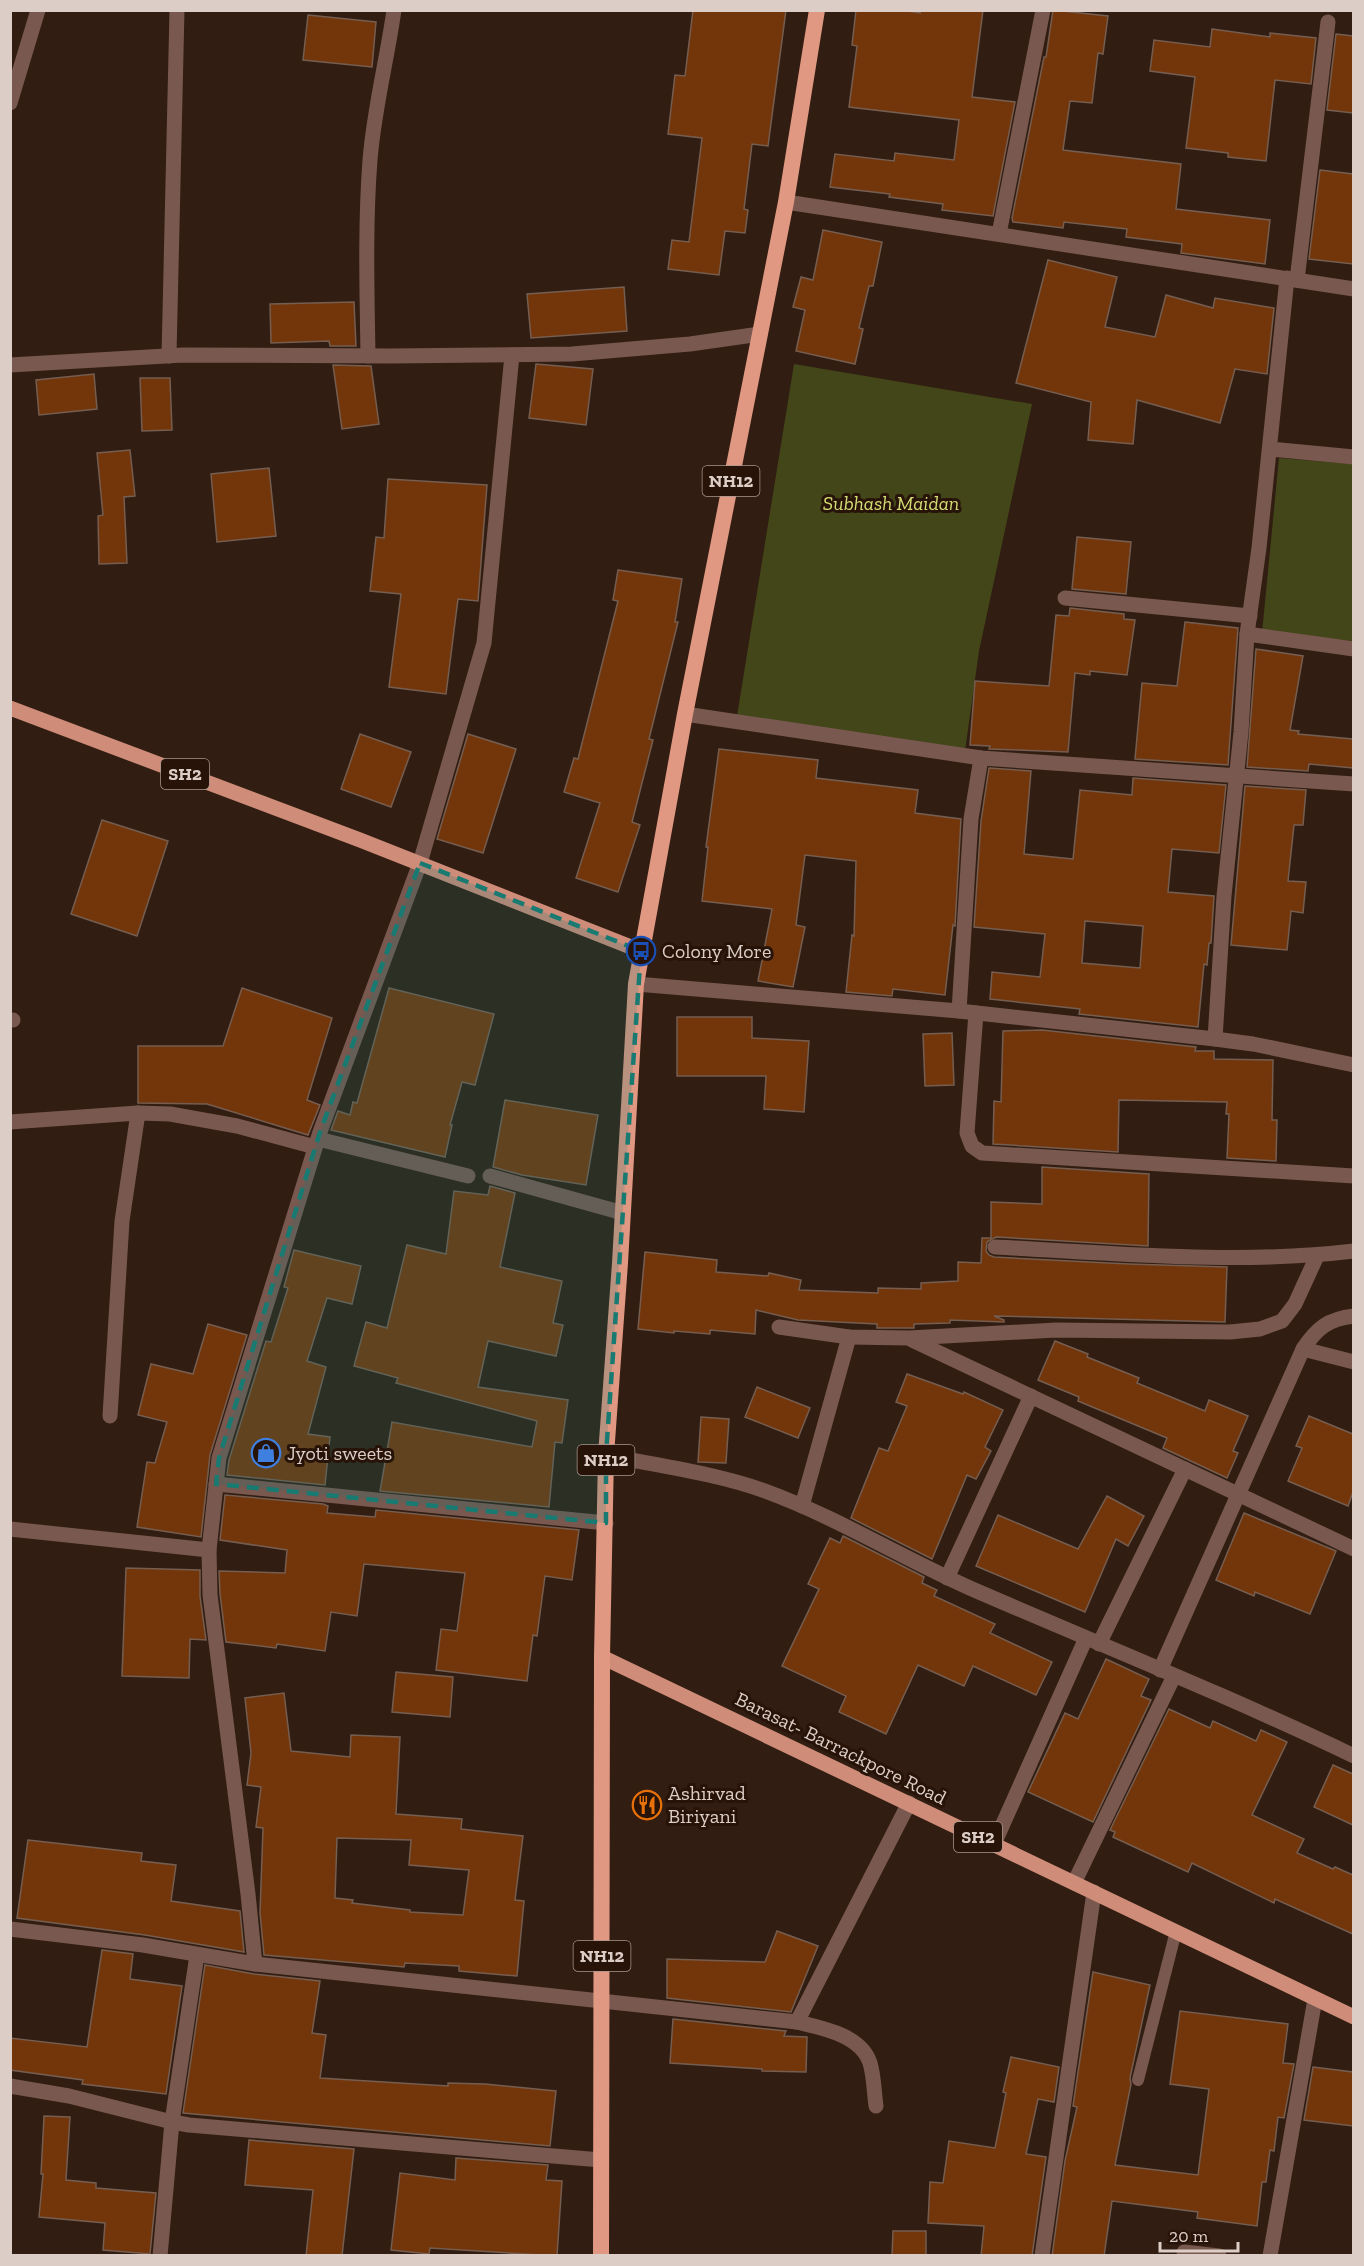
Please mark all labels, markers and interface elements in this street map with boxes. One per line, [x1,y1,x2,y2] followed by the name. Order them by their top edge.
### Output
[702,466,760,496] road number: NH12
[823,491,959,515] park label: Subhash Maidan
[161,759,209,789] road number: SH2
[625,935,657,967] bus stop icon: Colony More
[662,939,771,963] place label: Colony More
[250,1437,282,1469] shop icon: Jyoti sweets
[287,1441,392,1465] place label: Jyoti sweets
[578,1445,634,1475] road number: NH12
[732,1686,950,1810] street label: Barasat- Barrackpore Road
[668,1781,746,1828] place label: Ashirvad Biriyani
[631,1789,663,1821] restaurant icon: Ashirvad Biriyani
[954,1822,1002,1852] road number: SH2
[574,1941,630,1971] road number: NH12
[1160,2215,1238,2253] scale bar
[1169,2225,1209,2247] text: 20 m

